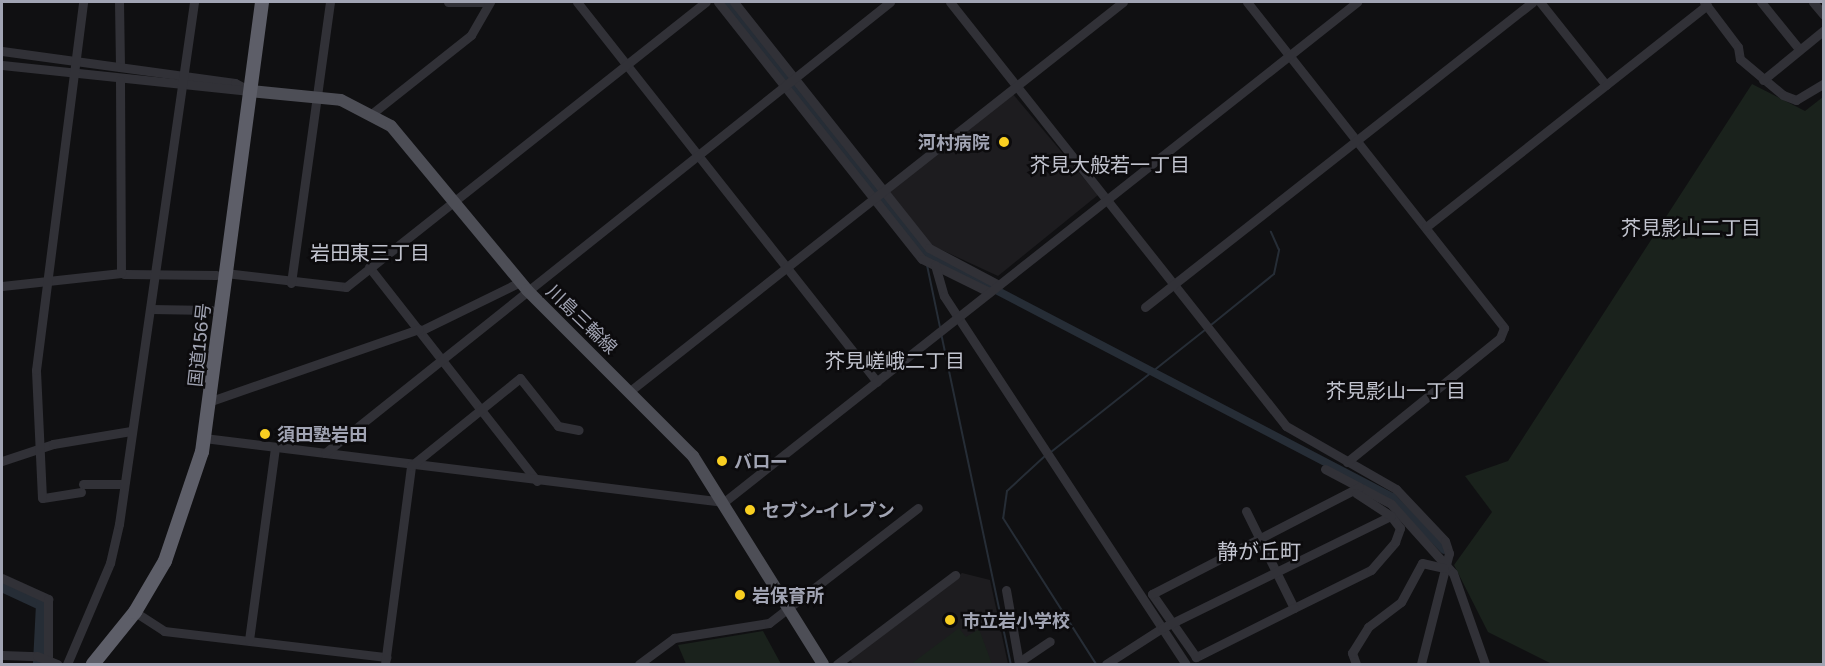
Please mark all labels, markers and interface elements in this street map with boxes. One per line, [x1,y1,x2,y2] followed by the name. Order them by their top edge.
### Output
[918,131,990,153] place label: 河村病院
[995,133,1013,151] marker: 河村病院
[1030,152,1190,176] district label: 芥見大般若一丁目
[1621,215,1761,239] district label: 芥見影山二丁目
[310,240,430,264] district label: 岩田東三丁目
[542,280,622,358] street label: 川島三輪線
[184,302,214,388] street label: 国道156号
[825,348,965,372] district label: 芥見嵯峨二丁目
[1326,378,1466,402] district label: 芥見影山一丁目
[277,423,367,445] place label: 須田塾岩田
[258,427,272,441] marker: 須田塾岩田
[734,450,788,472] place label: バロー
[715,454,729,468] marker: バロー
[762,499,895,521] place label: セブン-イレブン
[743,503,757,517] marker: セブン-イレブン
[1217,538,1301,564] district label: 静が丘町
[752,584,824,606] place label: 岩保育所
[733,588,747,602] marker: 岩保育所
[962,609,1070,631] place label: 市立岩小学校
[943,613,957,627] marker: 市立岩小学校

